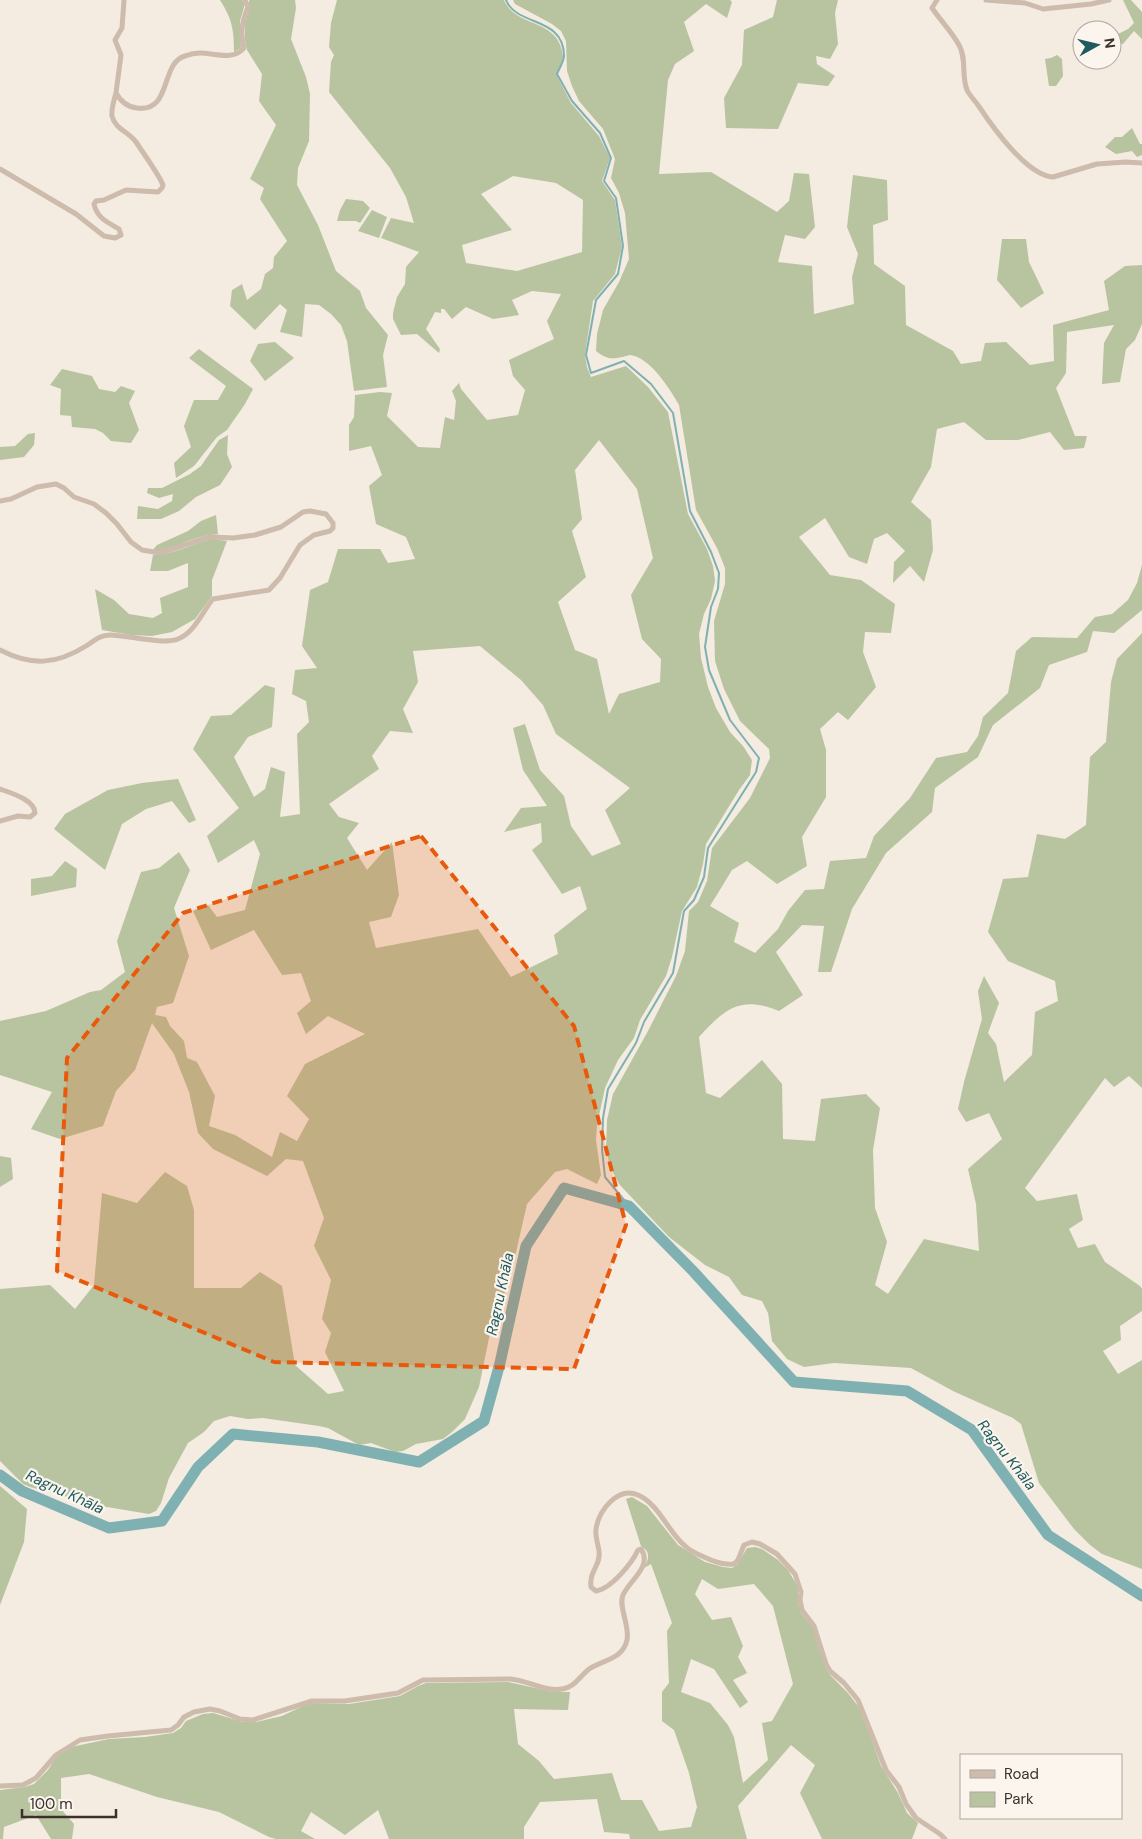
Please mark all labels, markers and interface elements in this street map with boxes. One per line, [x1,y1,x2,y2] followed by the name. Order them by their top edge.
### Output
[1072,20,1122,70] north arrow
[1100,37,1119,50] text: N
[481,1251,519,1337] water label: Ragnu Khāla
[973,1416,1041,1494] water label: Ragnu Khāla
[23,1465,107,1519] water label: Ragnu Khāla
[960,1754,1122,1819] legend
[1004,1764,1039,1784] text: Road
[22,1786,116,1818] scale bar
[1004,1789,1034,1809] text: Park
[30,1794,73,1814] text: 100 m

